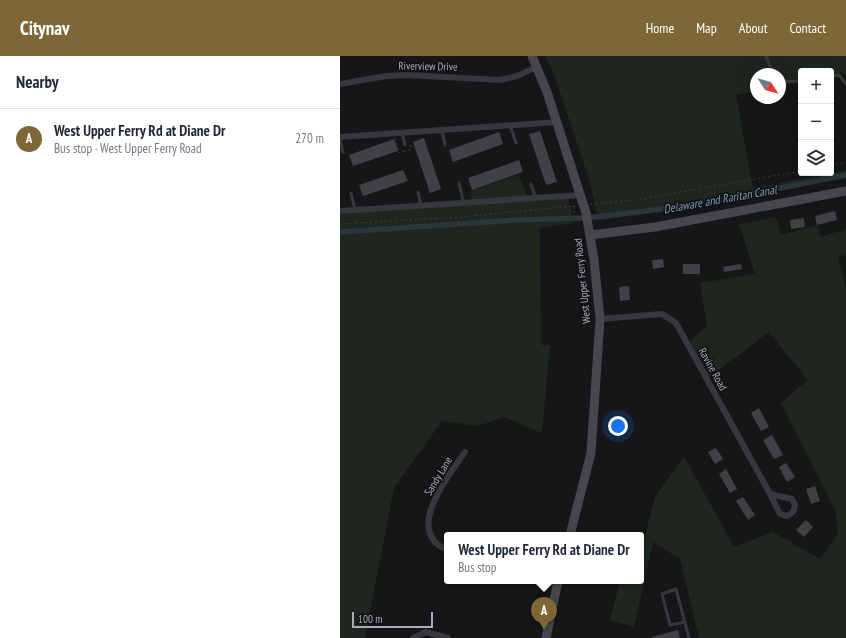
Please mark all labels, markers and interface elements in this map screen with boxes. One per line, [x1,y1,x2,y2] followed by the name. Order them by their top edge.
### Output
[20,16,70,40] text: Citynav
[646,19,674,37] text: Home
[696,19,717,37] text: Map
[739,19,768,37] text: About
[790,19,826,37] text: Contact
[398,58,458,74] street label: Riverview Drive
[750,68,786,104] north arrow
[798,68,834,176] map controls
[798,68,834,104] button: +
[16,71,59,93] text: Nearby
[798,104,834,140] button: −
[54,121,226,140] text: West Upper Ferry Rd at Diane Dr
[26,130,32,147] text: A
[295,130,324,147] text: 270 m
[54,140,202,157] text: Bus stop · West Upper Ferry Road
[798,140,834,176] button: layers
[662,181,779,216] water label: Delaware and Raritan Canal
[571,237,593,324] street label: West Upper Ferry Road
[696,345,731,393] street label: Ravine Road
[608,416,628,436] your location
[421,454,455,498] street label: Sandy Lane
[444,532,644,584] popup
[458,540,630,559] text: West Upper Ferry Rd at Diane Dr
[458,559,496,576] text: Bus stop
[531,597,557,630] pin: A
[352,610,433,629] scale bar
[358,612,382,626] text: 100 m

